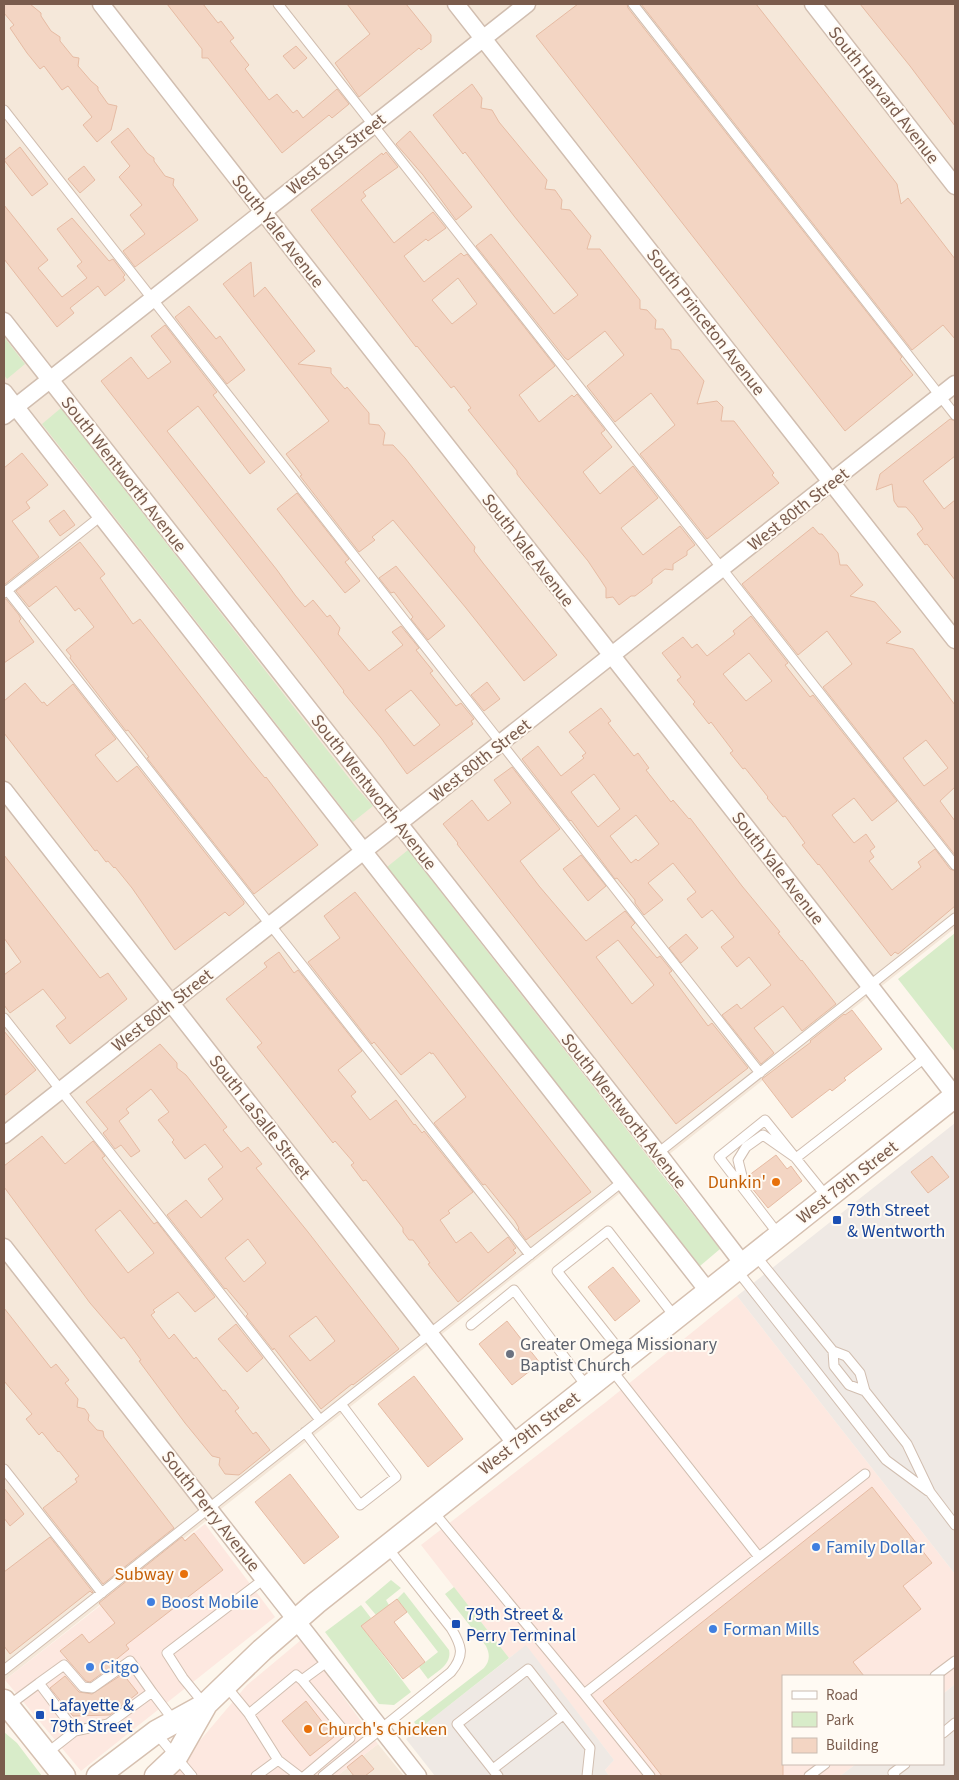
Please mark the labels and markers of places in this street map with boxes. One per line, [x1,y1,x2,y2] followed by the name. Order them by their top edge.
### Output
[708,1170,766,1195] place label: Dunkin'
[770,1176,782,1188] marker: Dunkin'
[847,1198,945,1244] place label: 79th Street & Wentworth
[831,1214,843,1226] marker: 79th Street & Wentworth
[520,1332,718,1378] place label: Greater Omega Missionary Baptist Church
[504,1348,516,1360] marker: Greater Omega Missionary Baptist Church
[826,1535,925,1560] place label: Family Dollar
[810,1541,822,1553] marker: Family Dollar
[114,1562,175,1587] place label: Subway
[178,1568,190,1580] marker: Subway
[161,1590,259,1615] place label: Boost Mobile
[145,1596,157,1608] marker: Boost Mobile
[466,1602,576,1648] place label: 79th Street & Perry Terminal
[723,1617,819,1642] place label: Forman Mills
[450,1618,462,1630] marker: 79th Street & Perry Terminal
[707,1623,719,1635] marker: Forman Mills
[100,1655,139,1680] place label: Citgo
[84,1661,96,1673] marker: Citgo
[50,1693,134,1739] place label: Lafayette & 79th Street
[34,1709,46,1721] marker: Lafayette & 79th Street
[318,1717,447,1742] place label: Church's Chicken
[302,1723,314,1735] marker: Church's Chicken

